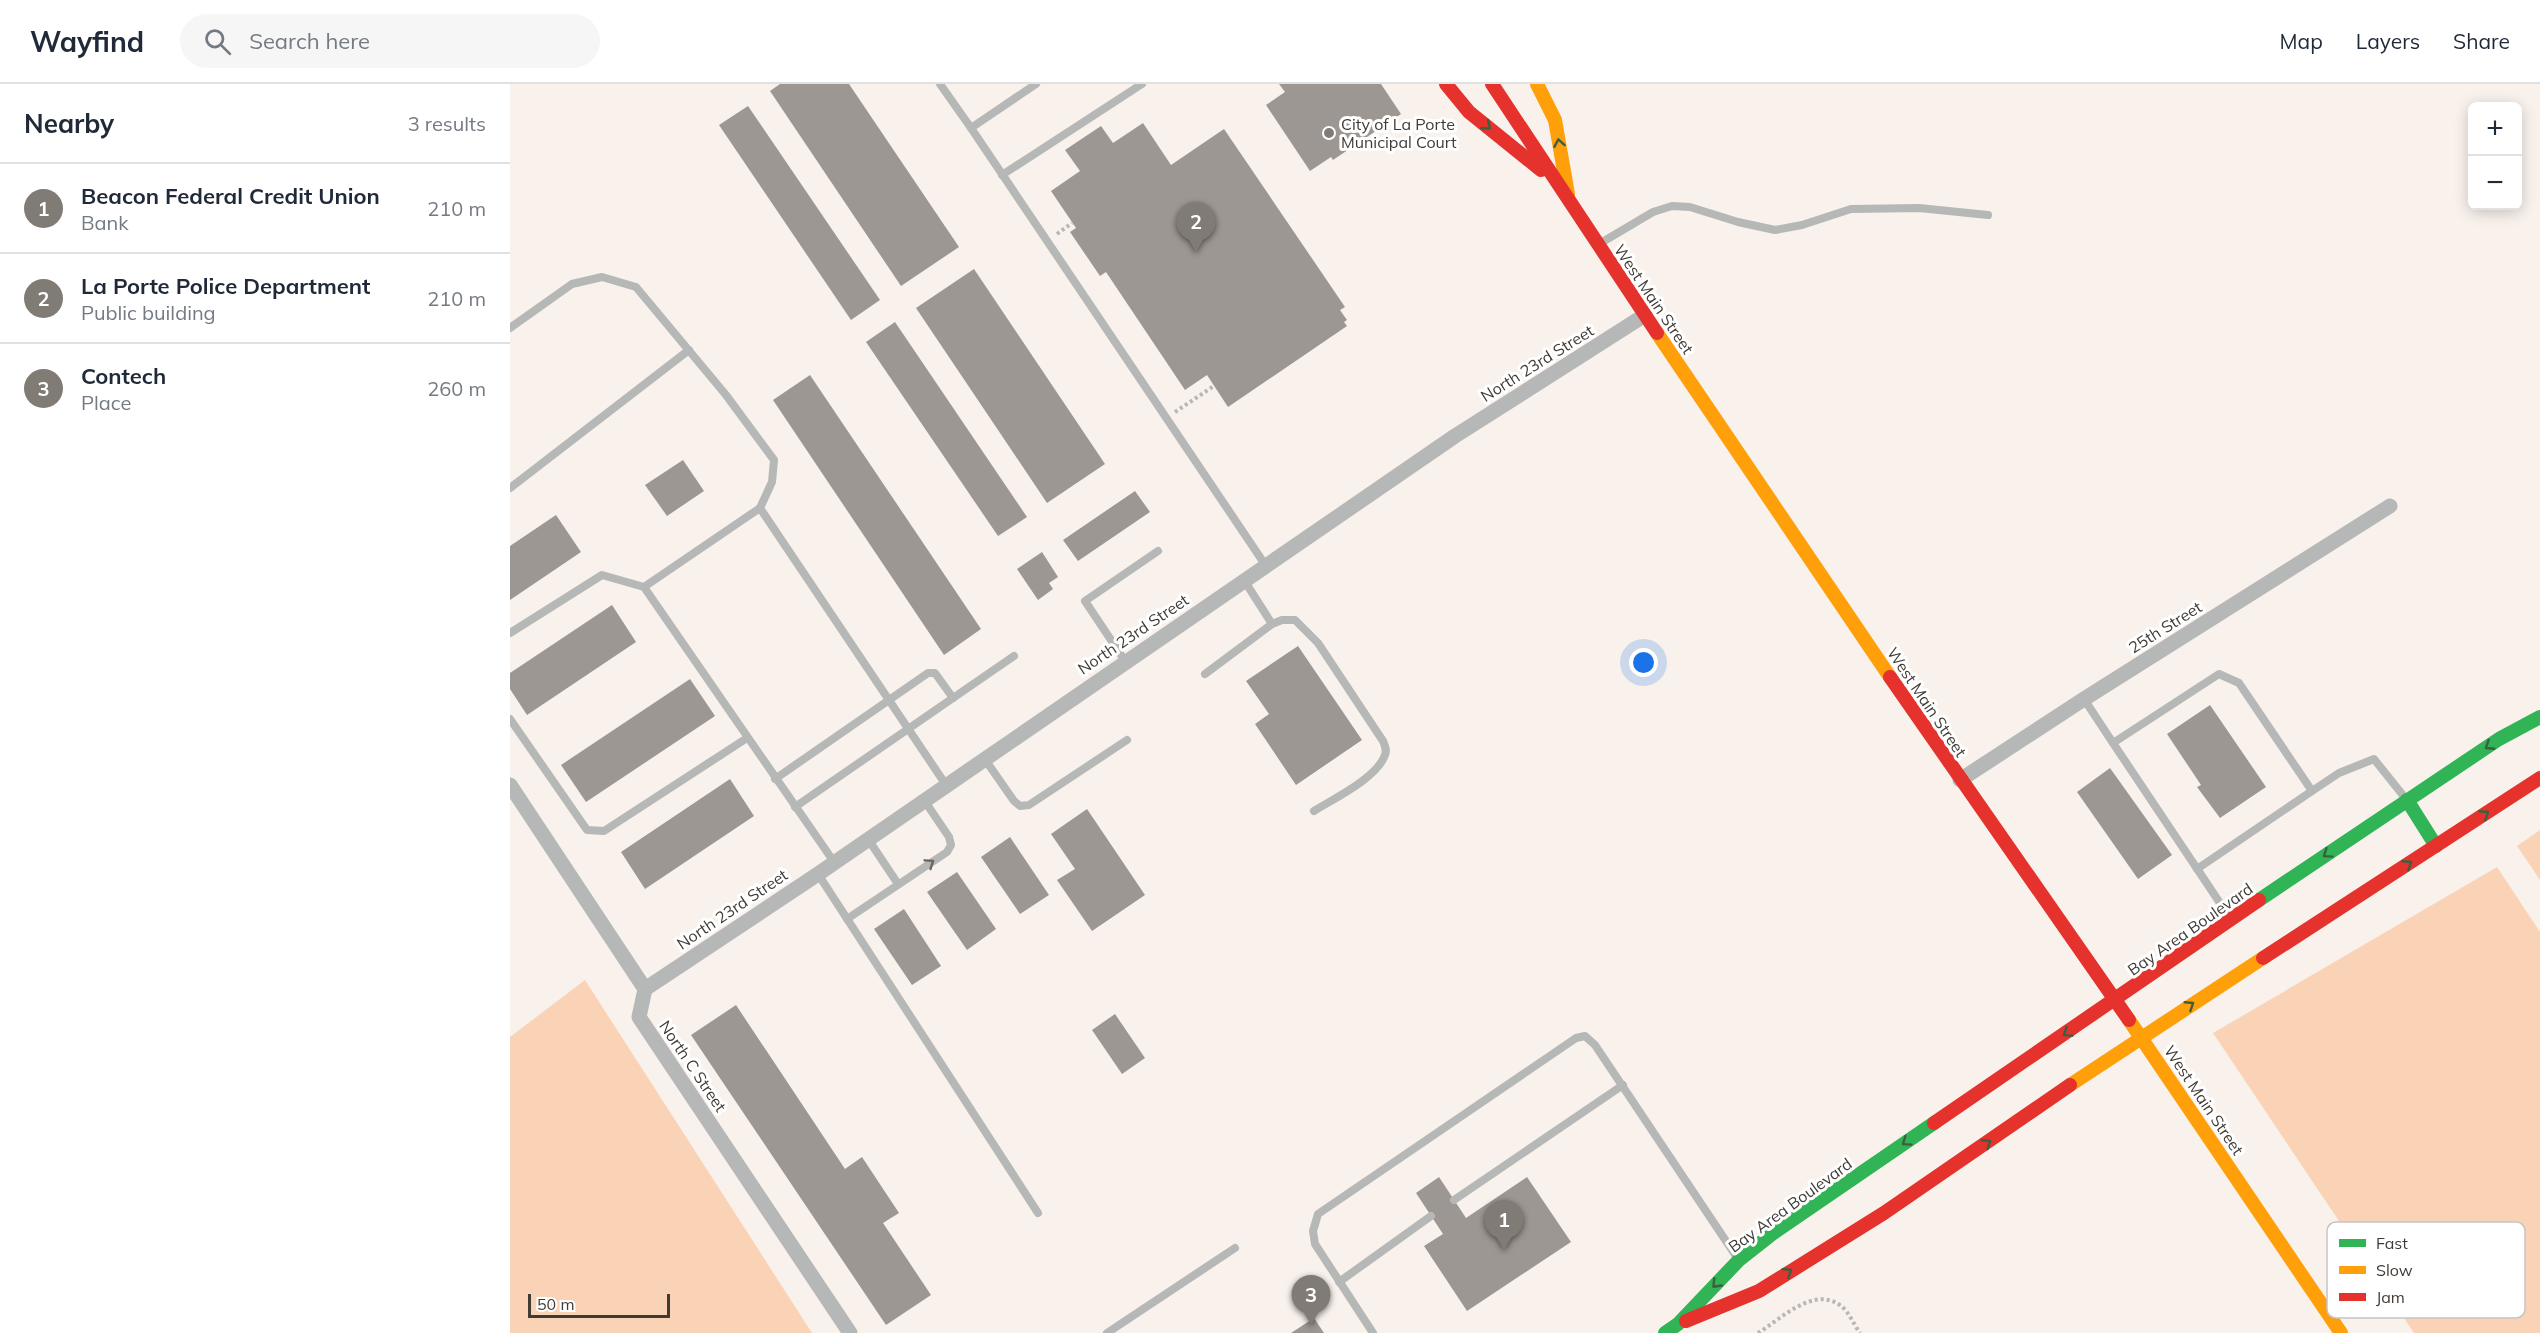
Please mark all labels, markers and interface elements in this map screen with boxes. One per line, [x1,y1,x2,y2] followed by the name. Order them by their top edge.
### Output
[180,14,600,68] search box
[30,24,144,59] text: Wayfind
[201,25,234,58] icon: search
[249,27,370,55] text: Search here
[2280,28,2323,54] text: Map
[2356,28,2420,54] text: Layers
[2453,28,2510,54] text: Share
[2468,102,2522,210] map controls
[2468,102,2522,156] button: +
[24,107,114,140] text: Nearby
[408,111,486,136] text: 3 results
[1341,114,1457,152] place label: City of La Porte Municipal Court
[1480,119,1491,130] one-way arrow
[1322,126,1336,140] marker: City of La Porte Municipal Court
[1553,138,1566,148] one-way arrow
[2468,156,2522,210] button: −
[81,182,380,210] text: Beacon Federal Credit Union
[38,196,50,221] text: 1
[427,196,486,221] text: 210 m
[1176,202,1216,252] pin: 2
[81,210,129,235] text: Bank
[1610,240,1698,358] street label: West Main Street
[81,272,370,300] text: La Porte Police Department
[38,286,50,311] text: 2
[427,286,486,311] text: 210 m
[81,300,216,325] text: Public building
[1477,320,1598,406] street label: North 23rd Street
[81,362,166,390] text: Contech
[38,376,50,401] text: 3
[427,376,486,401] text: 260 m
[81,390,131,415] text: Place
[1074,589,1193,678] street label: North 23rd Street
[2125,596,2206,657] street label: 25th Street
[1883,643,1971,761] street label: West Main Street
[1629,648,1658,677] your location
[2485,739,2496,750] one-way arrow
[2478,810,2489,821] one-way arrow
[2322,847,2333,858] one-way arrow
[924,859,935,870] one-way arrow
[2401,860,2412,871] one-way arrow
[673,864,792,953] street label: North 23rd Street
[2124,878,2256,980] street label: Bay Area Boulevard
[2184,1002,2195,1013] one-way arrow
[655,1017,731,1116] street label: North C Street
[2063,1026,2074,1037] one-way arrow
[2160,1041,2248,1159] street label: West Main Street
[1901,1135,1912,1146] one-way arrow
[1980,1139,1991,1150] one-way arrow
[1724,1153,1856,1257] street label: Bay Area Boulevard
[1484,1200,1524,1250] pin: 1
[2327,1222,2525,1318] legend
[2376,1233,2408,1253] text: Fast
[2376,1260,2413,1280] text: Slow
[1782,1268,1792,1280] one-way arrow
[1292,1276,1330,1325] pin: 3
[1713,1277,1724,1288] one-way arrow
[2376,1287,2405,1307] text: Jam
[528,1291,670,1318] scale bar
[537,1294,574,1314] text: 50 m

